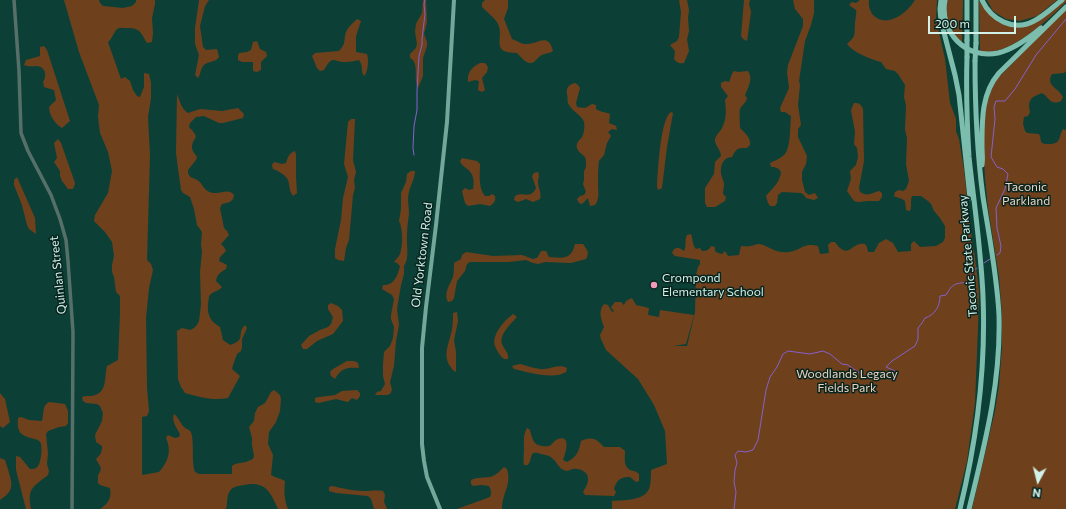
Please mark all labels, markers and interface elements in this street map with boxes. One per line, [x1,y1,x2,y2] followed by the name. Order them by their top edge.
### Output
[930,8,1018,34] scale bar
[935,16,970,30] text: 200 m
[1002,180,1050,208] park label: Taconic Parkland
[955,194,981,318] street label: Taconic State Parkway
[408,202,436,308] street label: Old Yorktown Road
[47,235,69,315] street label: Quinlan Street
[662,271,764,299] place label: Crompond Elementary School
[649,280,659,290] marker: Crompond Elementary School
[796,367,898,395] park label: Woodlands Legacy Fields Park
[1018,461,1058,501] north arrow
[1032,486,1041,500] text: N

